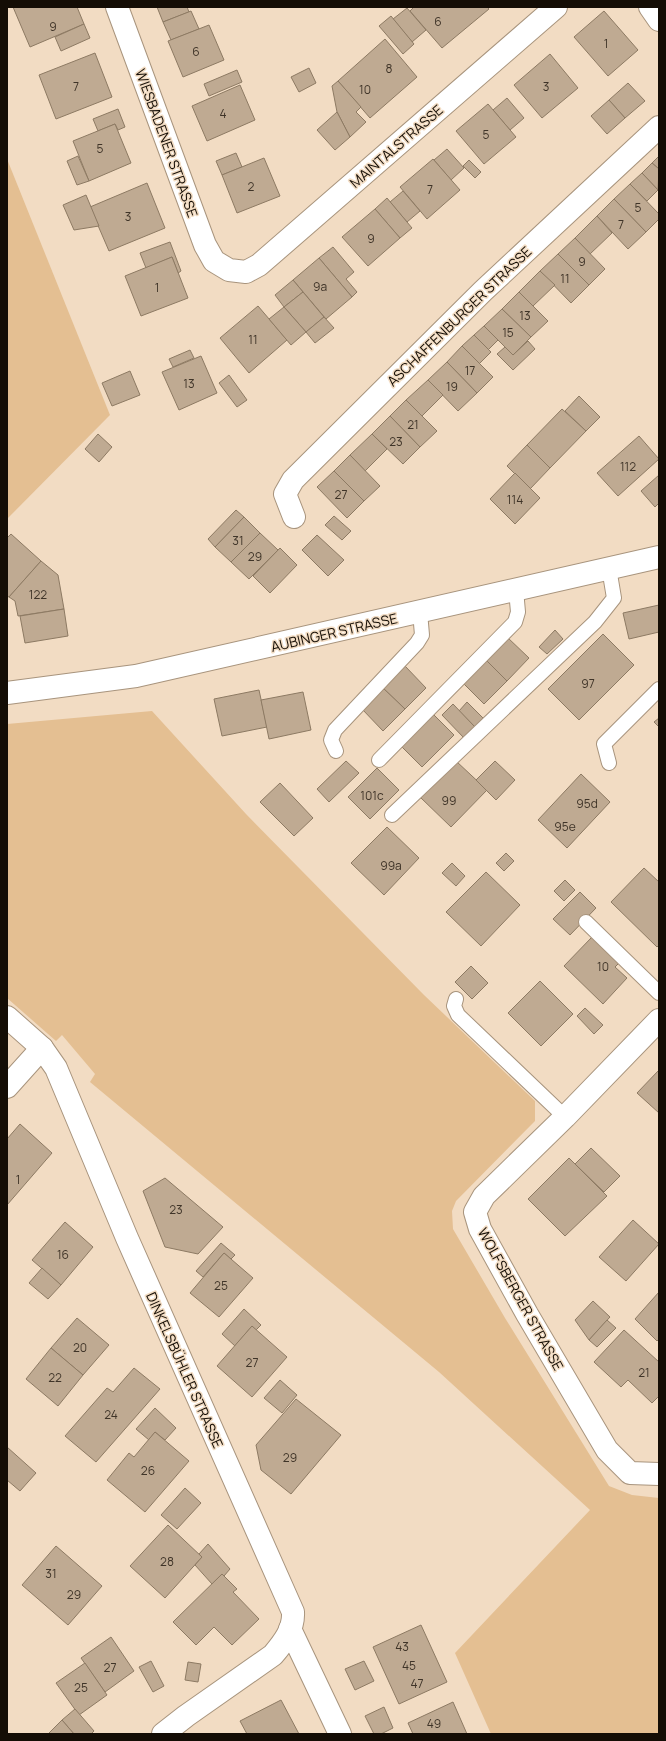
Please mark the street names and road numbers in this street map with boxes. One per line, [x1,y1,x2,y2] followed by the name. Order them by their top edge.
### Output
[131,66,203,220] street label: WIESBADENER STRASSE
[345,100,447,192] street label: MAINTALSTRASSE
[383,242,535,390] street label: ASCHAFFENBURGER STRASSE
[269,608,399,656] street label: AUBINGER STRASSE
[474,1224,568,1374] street label: WOLFSBERGER STRASSE
[142,1289,228,1451] street label: DINKELSBÜHLER STRASSE

